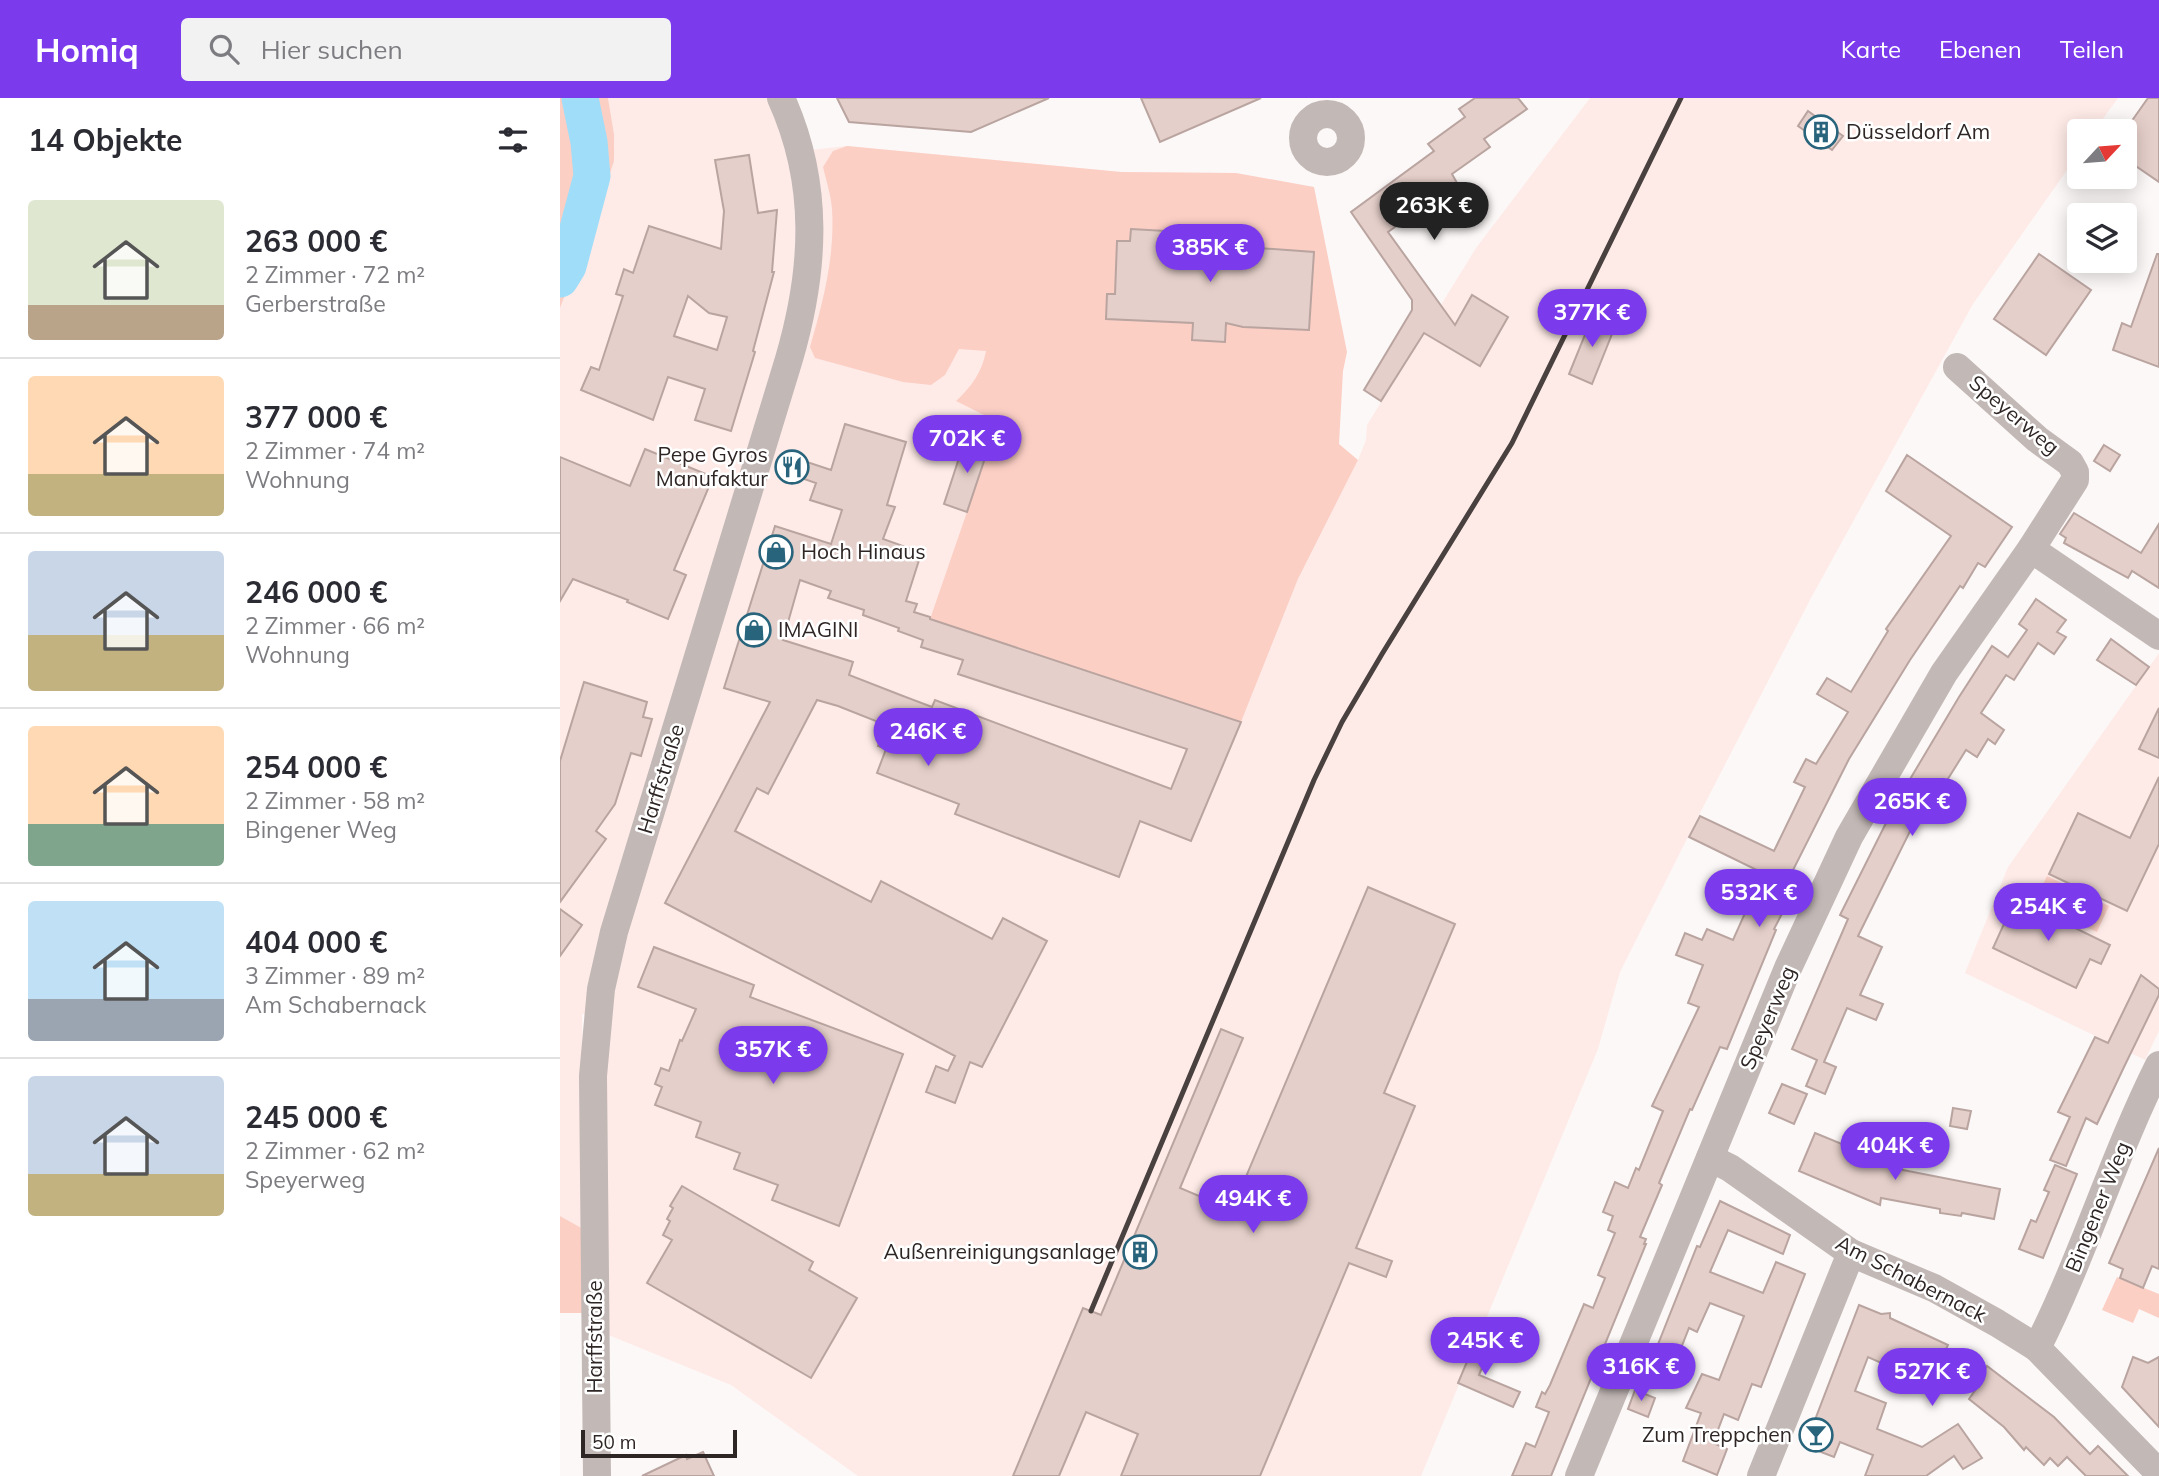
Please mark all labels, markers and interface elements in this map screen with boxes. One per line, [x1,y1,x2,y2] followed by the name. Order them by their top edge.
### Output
[181,18,671,81] search box
[35,29,139,70] text: Homiq
[205,30,243,68] icon: search
[261,33,403,66] text: Hier suchen
[1841,34,1901,64] text: Karte
[1939,34,2022,64] text: Ebenen
[2060,34,2124,64] text: Teilen
[1802,113,1840,151] building icon: Düsseldorf Am
[1846,118,1990,144] place label: Düsseldorf Am
[2067,119,2137,189] north arrow
[2067,119,2137,273] map controls
[28,121,182,159] text: 14 Objekte
[494,121,532,159] icon: filters
[1377,183,1491,242] pin: 263K €
[1396,190,1472,219] text: 263K €
[2067,203,2137,273] button: layers
[245,222,387,260] text: 263 000 €
[1153,225,1267,284] pin: 385K €
[84,228,168,312] icon: home
[1172,232,1248,261] text: 385K €
[245,260,425,289] text: 2 Zimmer · 72 m²
[245,289,386,318] text: Gerberstraße
[1535,289,1649,349] pin: 377K €
[1554,297,1630,326] text: 377K €
[1964,369,2065,459] street label: Speyerweg
[245,398,387,436] text: 377 000 €
[84,404,168,488] icon: home
[910,416,1024,475] pin: 702K €
[929,423,1005,452] text: 702K €
[245,436,425,465] text: 2 Zimmer · 74 m²
[656,441,768,491] place label: Pepe Gyros Manufaktur
[773,448,811,486] restaurant icon: Pepe Gyros Manufaktur
[245,465,350,494] text: Wohnung
[757,533,795,571] shop icon: Hoch Hinaus
[801,538,926,564] place label: Hoch Hinaus
[245,573,387,611] text: 246 000 €
[84,579,168,663] icon: home
[245,611,425,640] text: 2 Zimmer · 66 m²
[735,611,773,649] shop icon: IMAGINI
[778,616,859,642] place label: IMAGINI
[245,640,350,669] text: Wohnung
[871,708,985,768] pin: 246K €
[890,716,966,745] text: 246K €
[631,721,689,837] street label: Harffstraße
[245,748,387,786] text: 254 000 €
[84,754,168,838] icon: home
[1855,778,1969,838] pin: 265K €
[245,786,425,815] text: 2 Zimmer · 58 m²
[1874,786,1950,815] text: 265K €
[245,815,397,844] text: Bingener Weg
[1702,870,1816,929] pin: 532K €
[1721,877,1797,906] text: 532K €
[1991,884,2105,943] pin: 254K €
[2010,891,2086,920] text: 254K €
[245,923,387,961] text: 404 000 €
[84,929,168,1013] icon: home
[245,961,425,990] text: 3 Zimmer · 89 m²
[1734,962,1801,1073] street label: Speyerweg
[245,990,426,1019] text: Am Schabernack
[716,1026,830,1086] pin: 357K €
[735,1034,811,1063] text: 357K €
[245,1098,387,1136] text: 245 000 €
[84,1104,168,1188] icon: home
[1838,1122,1952,1182] pin: 404K €
[1857,1130,1933,1159] text: 404K €
[245,1136,425,1165] text: 2 Zimmer · 62 m²
[2059,1137,2135,1276] street label: Bingener Weg
[245,1165,365,1194] text: Speyerweg
[1196,1176,1310,1235] pin: 494K €
[1215,1183,1291,1212] text: 494K €
[1832,1229,1991,1327] street label: Am Schabernack
[1121,1233,1159,1271] building icon: Außenreinigungsanlage
[883,1238,1116,1264] place label: Außenreinigungsanlage
[581,1280,607,1394] street label: Harffstraße
[1428,1318,1542,1377] pin: 245K €
[1447,1325,1523,1354] text: 245K €
[1584,1344,1698,1403] pin: 316K €
[1875,1348,1989,1408] pin: 527K €
[1603,1351,1679,1380] text: 316K €
[1894,1356,1970,1385] text: 527K €
[1797,1416,1835,1454] bar icon: Zum Treppchen
[1642,1421,1792,1447] place label: Zum Treppchen
[581,1427,737,1459] scale bar
[592,1430,636,1454] text: 50 m

